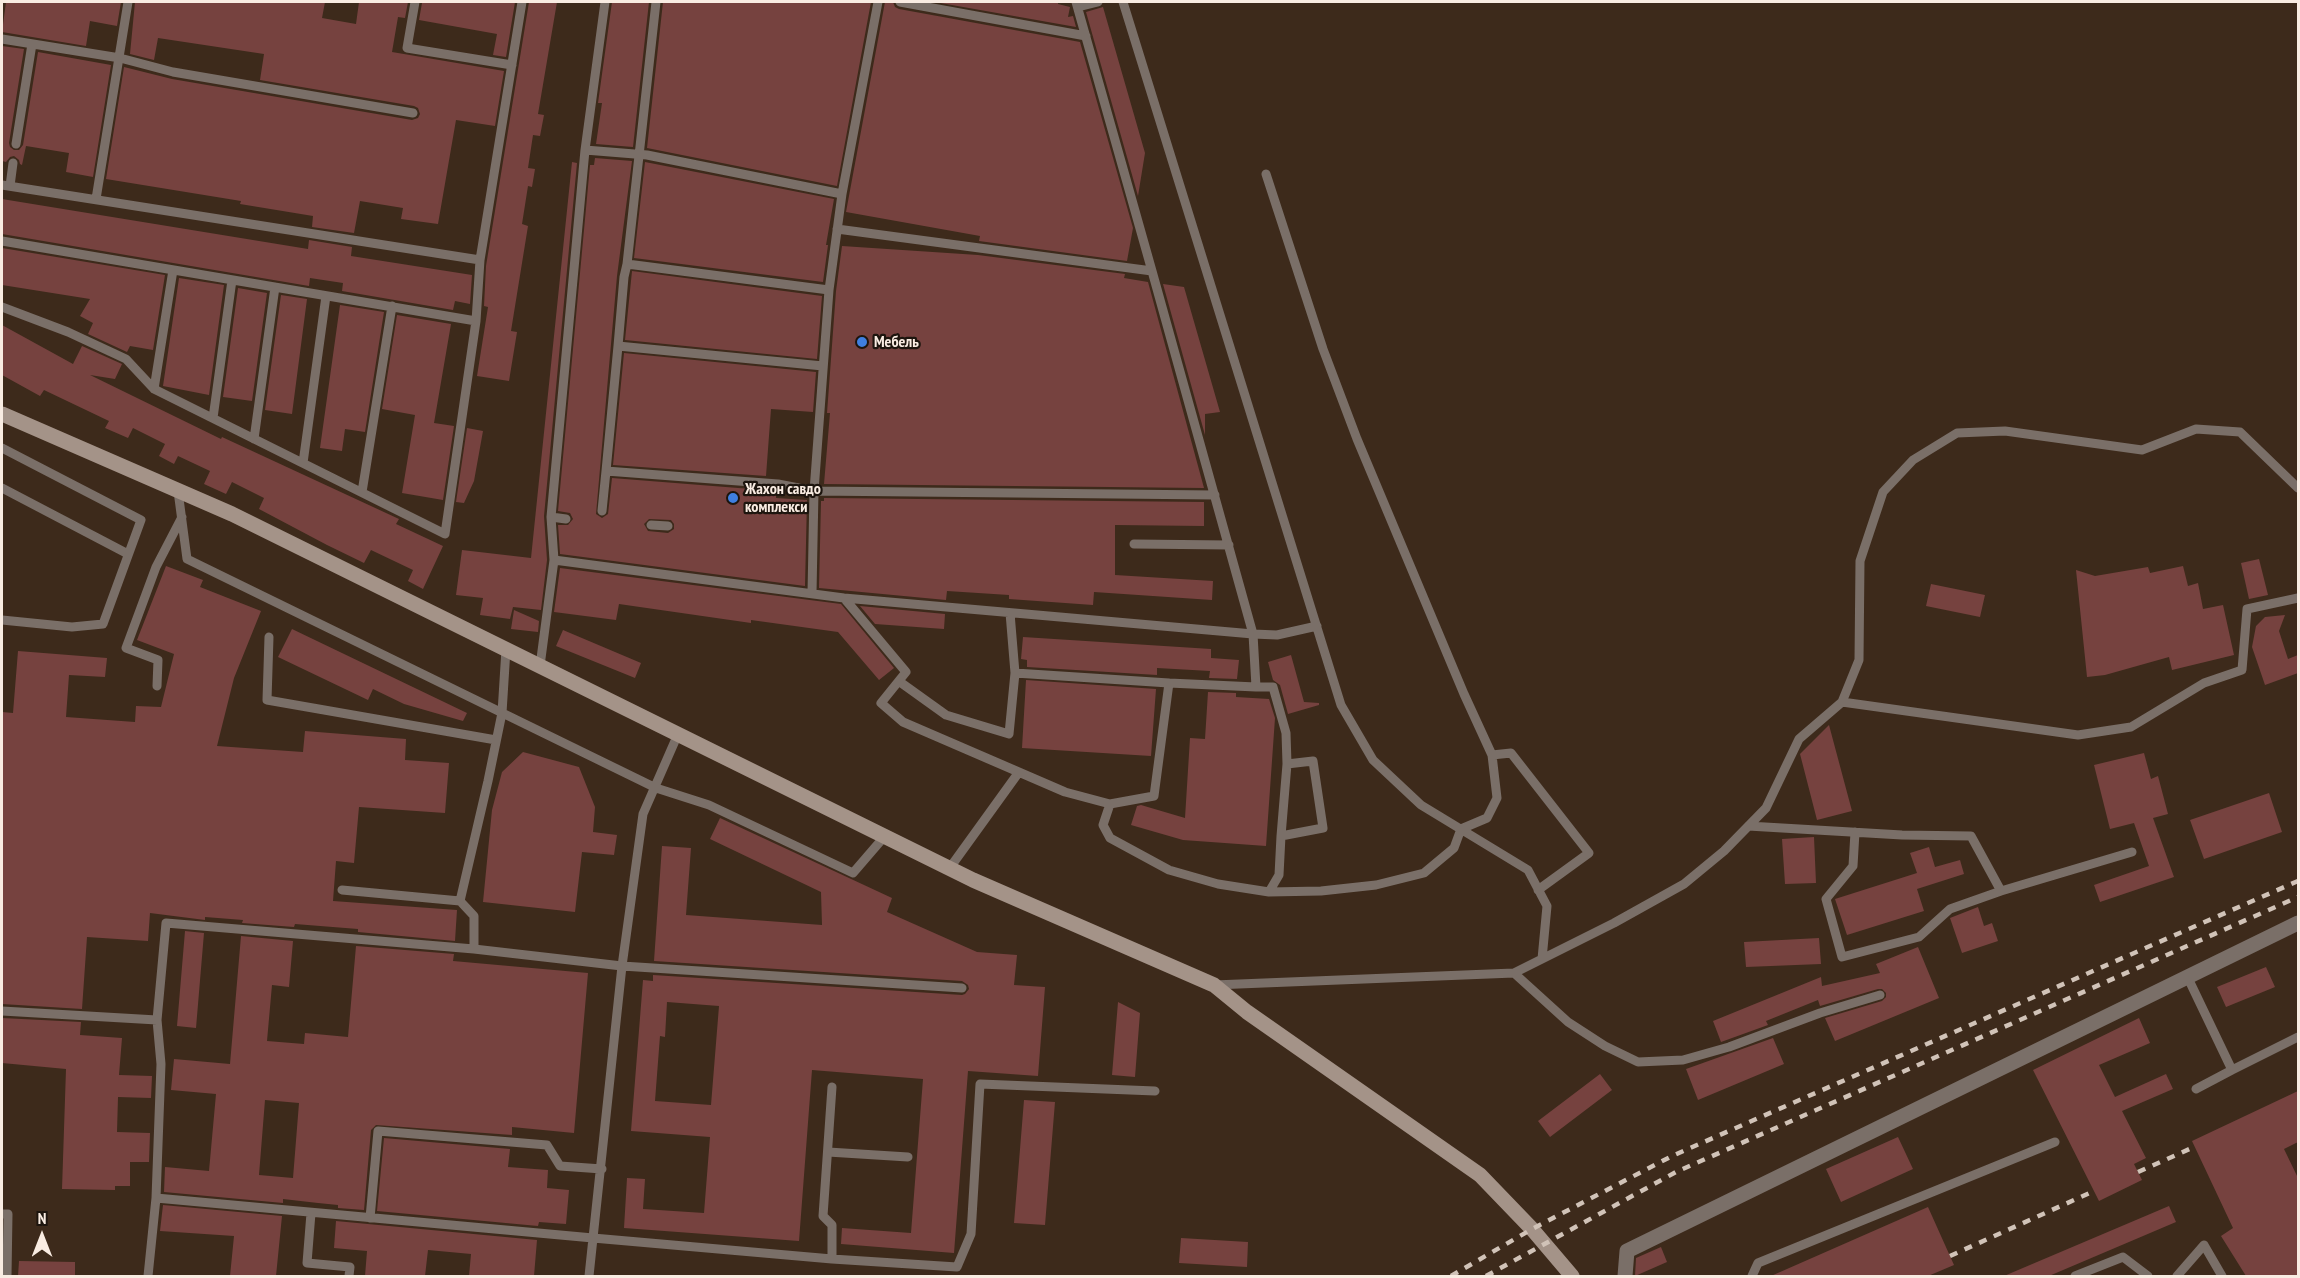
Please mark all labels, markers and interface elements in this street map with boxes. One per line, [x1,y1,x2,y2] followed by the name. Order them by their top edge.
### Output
[874,332,919,352] place label: Мебель
[855,335,869,349] marker: Мебель
[745,479,821,517] place label: Жахон савдо комплекси
[726,491,740,505] marker: Жахон савдо комплекси
[12,1206,72,1266] north arrow
[38,1208,46,1228] text: N

